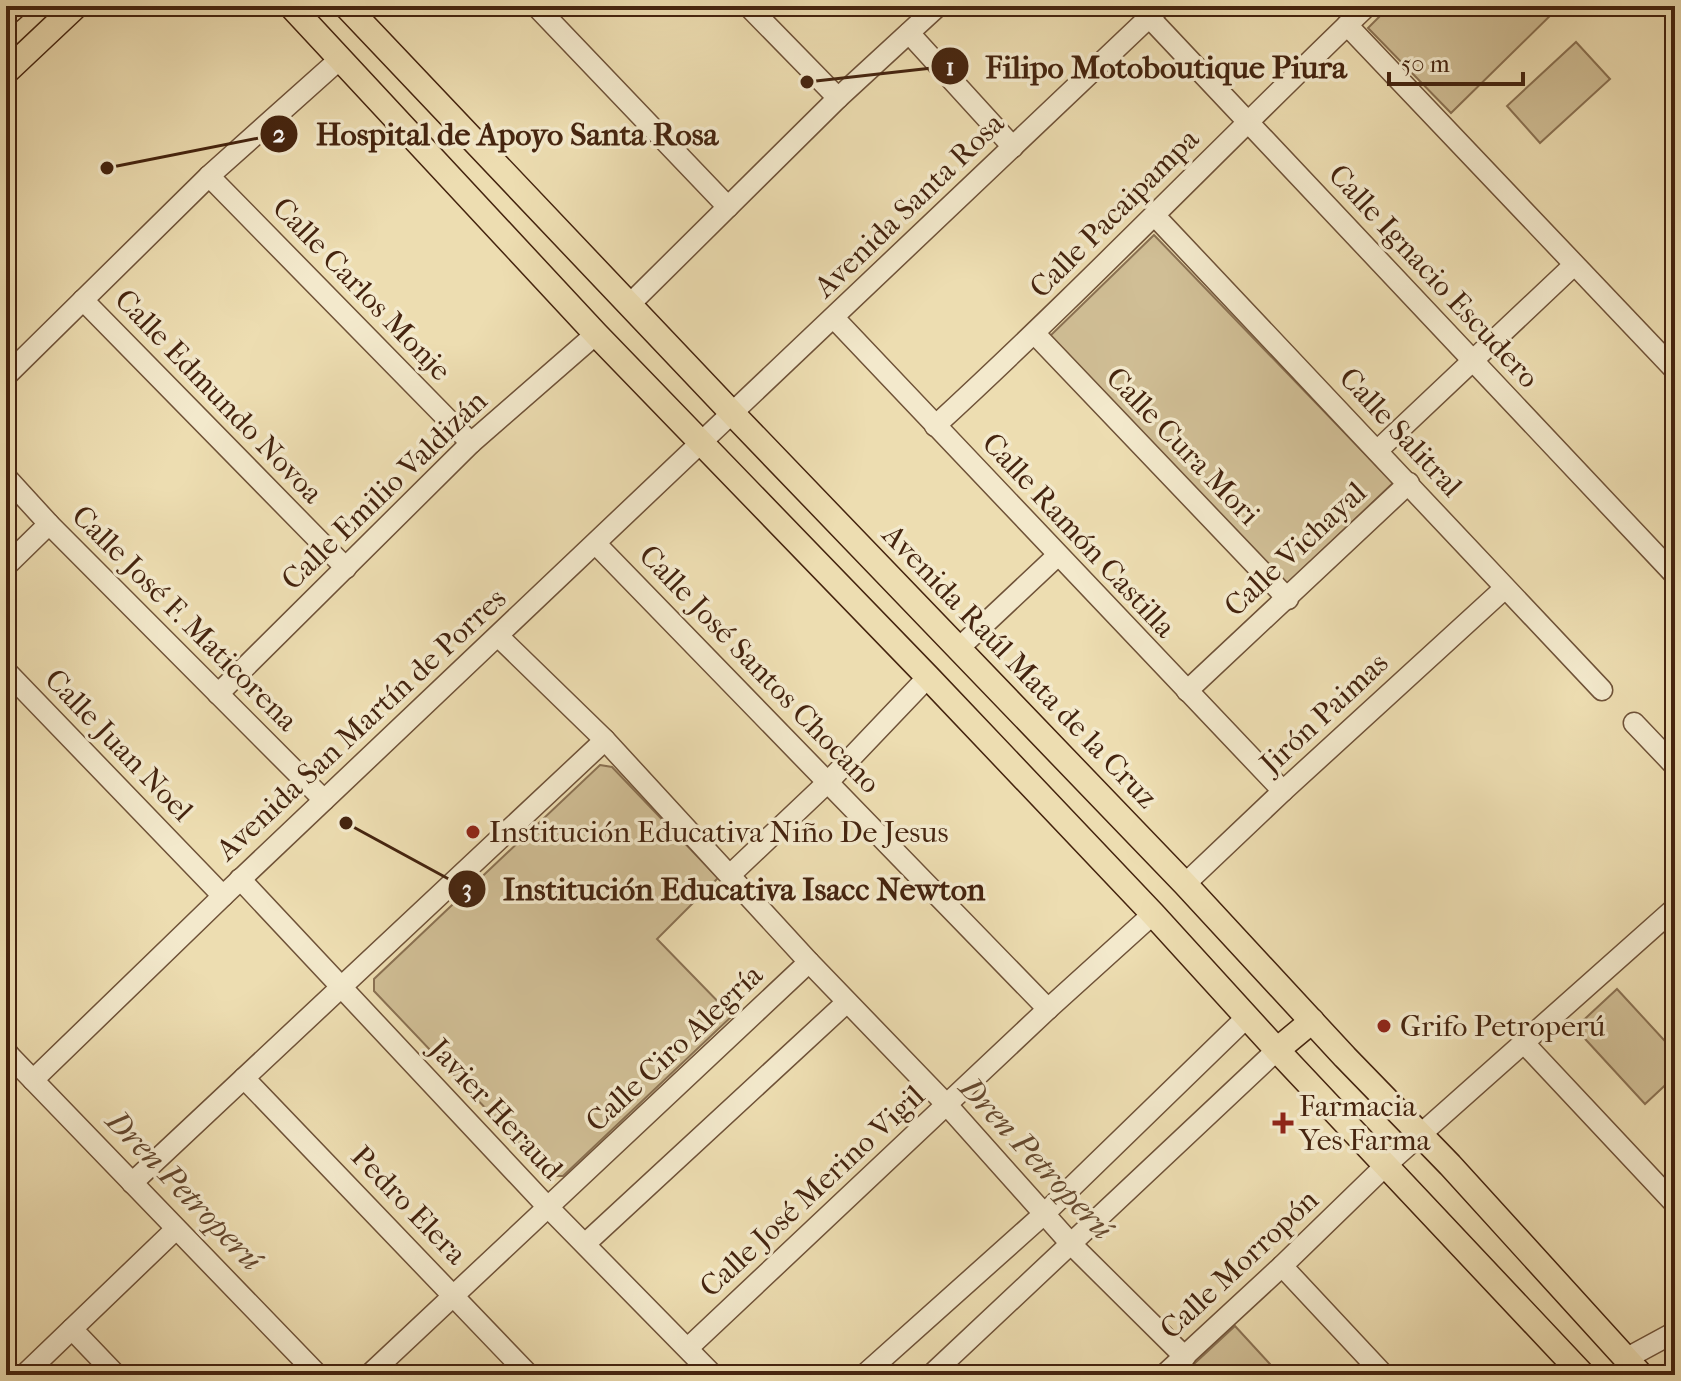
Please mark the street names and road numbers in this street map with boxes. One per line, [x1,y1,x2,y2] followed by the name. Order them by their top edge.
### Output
[807,105,1012,305] street label: Avenida Santa Rosa
[1023,121,1207,305] street label: Calle Pacaipampa
[1321,157,1546,395] street label: Calle Ignacio Escudero
[265,191,458,388] street label: Calle Carlos Monje
[108,282,331,511] street label: Calle Edmundo Novoa
[1099,360,1267,533] street label: Calle Cura Mori
[1332,361,1469,504] street label: Calle Salitral
[274,383,495,597] street label: Calle Emilio Valdizán
[975,426,1183,646] street label: Calle Ramón Castilla
[1217,475,1373,624] street label: Calle Vichayal
[65,498,305,739] street label: Calle José F. Maticorena
[874,517,1164,815] street label: Avenida Raúl Mata de la Cruz
[632,538,887,801] street label: Calle José Santos Chocano
[209,581,513,868] street label: Avenida San Martín de Porres
[1252,645,1395,783] street label: Jirón Paimas
[37,662,200,829] street label: Calle Juan Noel
[579,957,771,1139] street label: Calle Ciro Alegría
[420,1030,570,1187] street label: Javier Heraud
[693,1078,932,1304] street label: Calle José Merino Vigil
[344,1139,474,1273] street label: Pedro Elera
[1153,1182,1326,1346] street label: Calle Morropón

